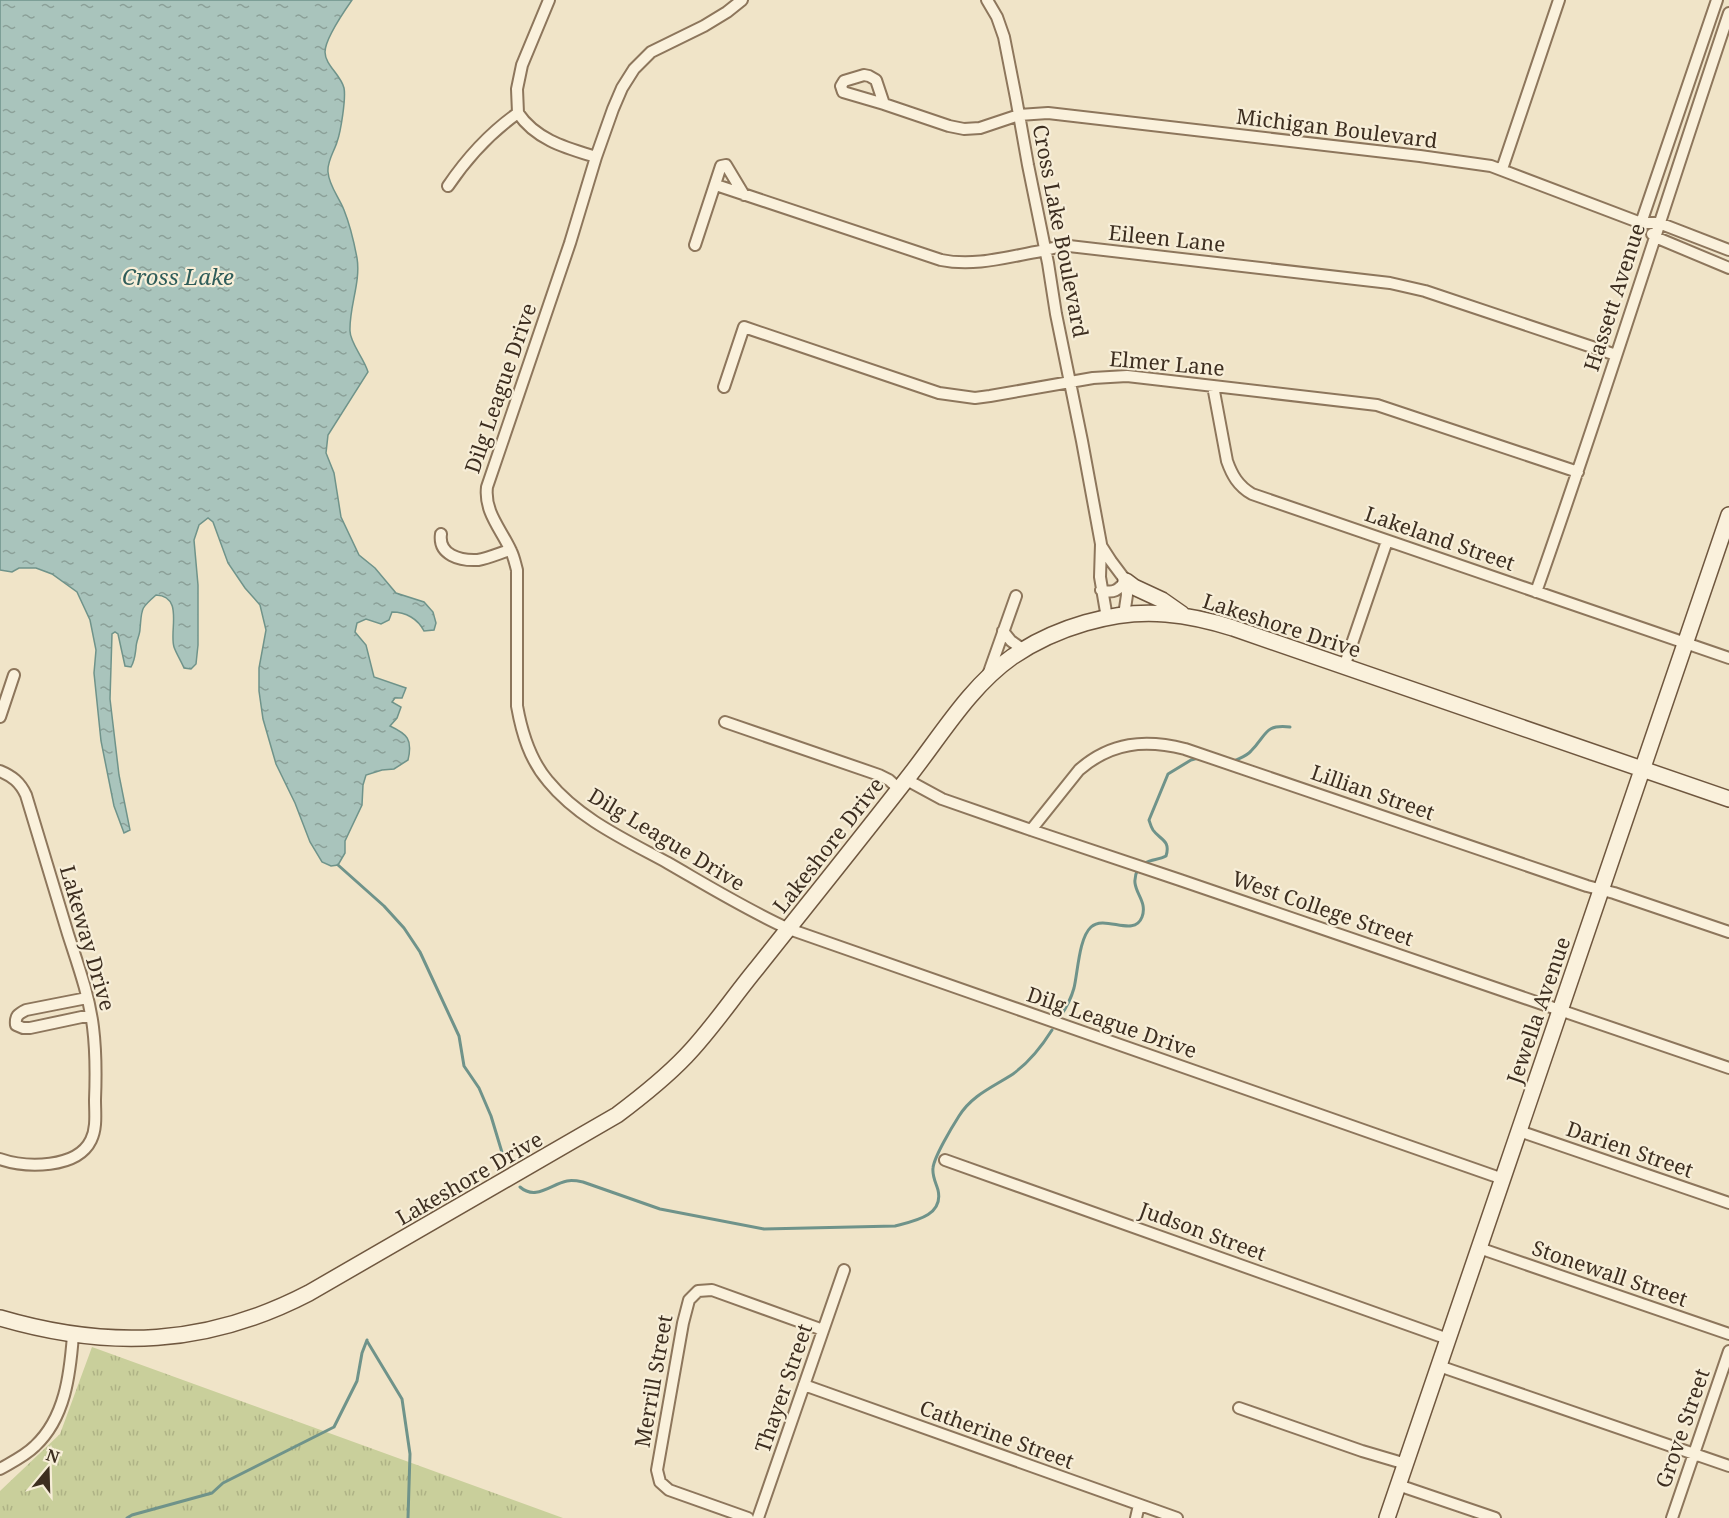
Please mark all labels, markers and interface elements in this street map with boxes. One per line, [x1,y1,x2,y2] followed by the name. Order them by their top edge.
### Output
[1235,102,1439,154] street label: Michigan Boulevard
[1027,122,1095,340] street label: Cross Lake Boulevard
[1107,218,1227,258] street label: Eileen Lane
[1577,219,1651,375] street label: Hassett Avenue
[122,261,234,291] water label: Cross Lake
[458,299,542,477] street label: Dilg League Drive
[1108,344,1226,382] street label: Elmer Lane
[1361,499,1519,577] street label: Lakeland Street
[1199,586,1365,664] street label: Lakeshore Drive
[1307,758,1439,826] street label: Lillian Street
[766,771,890,919] street label: Lakeshore Drive
[584,781,750,897] street label: Dilg League Drive
[54,862,122,1014] street label: Lakeway Drive
[1229,864,1417,952] street label: West College Street
[1499,933,1576,1088] street label: Jewella Avenue
[1023,980,1201,1064] street label: Dilg League Drive
[1563,1114,1697,1184] street label: Darien Street
[391,1125,547,1231] street label: Lakeshore Drive
[1135,1195,1270,1267] street label: Judson Street
[1529,1233,1691,1313] street label: Stonewall Street
[628,1312,678,1450] street label: Merrill Street
[748,1320,818,1456] street label: Thayer Street
[1649,1365,1715,1491] street label: Grove Street
[916,1393,1078,1475] street label: Catherine Street
[18,1440,78,1500] north arrow
[43,1443,63,1468] text: N

